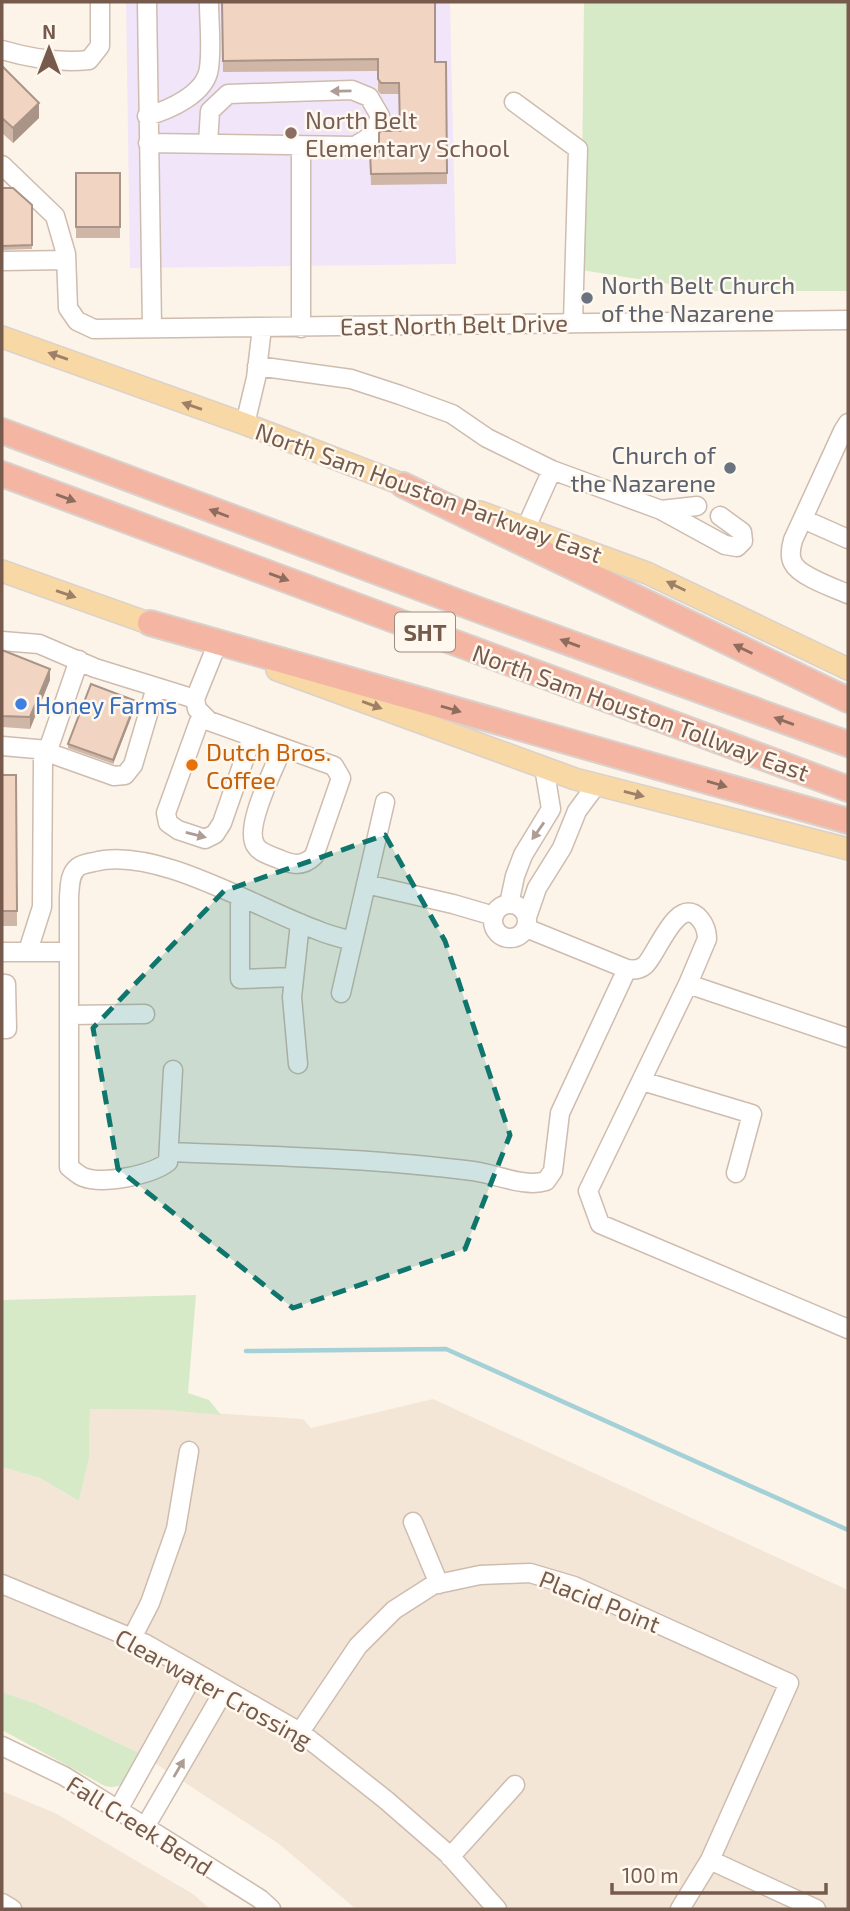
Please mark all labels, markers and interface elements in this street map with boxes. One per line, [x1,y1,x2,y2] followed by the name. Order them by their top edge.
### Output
[14,14,84,84] north arrow
[42,20,56,43] text: N
[329,85,351,96] one-way arrow
[305,105,509,162] place label: North Belt Elementary School
[283,125,299,141] marker: North Belt Elementary School
[601,270,795,327] place label: North Belt Church of the Nazarene
[579,290,595,306] marker: North Belt Church of the Nazarene
[340,308,568,340] street label: East North Belt Drive
[47,350,68,361] one-way arrow
[182,400,203,411] one-way arrow
[252,416,606,568] street label: North Sam Houston Parkway East
[570,440,717,497] place label: Church of the Nazarene
[722,460,738,476] marker: Church of the Nazarene
[55,493,76,504] one-way arrow
[209,507,230,518] one-way arrow
[268,572,289,583] one-way arrow
[666,581,686,592] one-way arrow
[56,589,77,600] one-way arrow
[395,612,455,652] road number: SHT
[560,637,581,648] one-way arrow
[469,638,813,786] street label: North Sam Houston Tollway East
[733,643,753,654] one-way arrow
[35,690,177,719] place label: Honey Farms
[13,696,29,712] marker: Honey Farms
[362,699,383,710] one-way arrow
[441,704,462,714] one-way arrow
[774,715,795,726] one-way arrow
[206,737,331,794] place label: Dutch Bros. Coffee
[184,757,200,773] marker: Dutch Bros. Coffee
[707,780,728,790] one-way arrow
[623,789,645,800] one-way arrow
[531,822,545,840] one-way arrow
[186,830,208,841] one-way arrow
[535,1564,665,1638] street label: Placid Point
[111,1622,317,1754] street label: Clearwater Crossing
[173,1758,185,1777] one-way arrow
[62,1769,218,1881] street label: Fall Creek Bend
[612,1852,826,1896] scale bar
[622,1862,679,1887] text: 100 m

